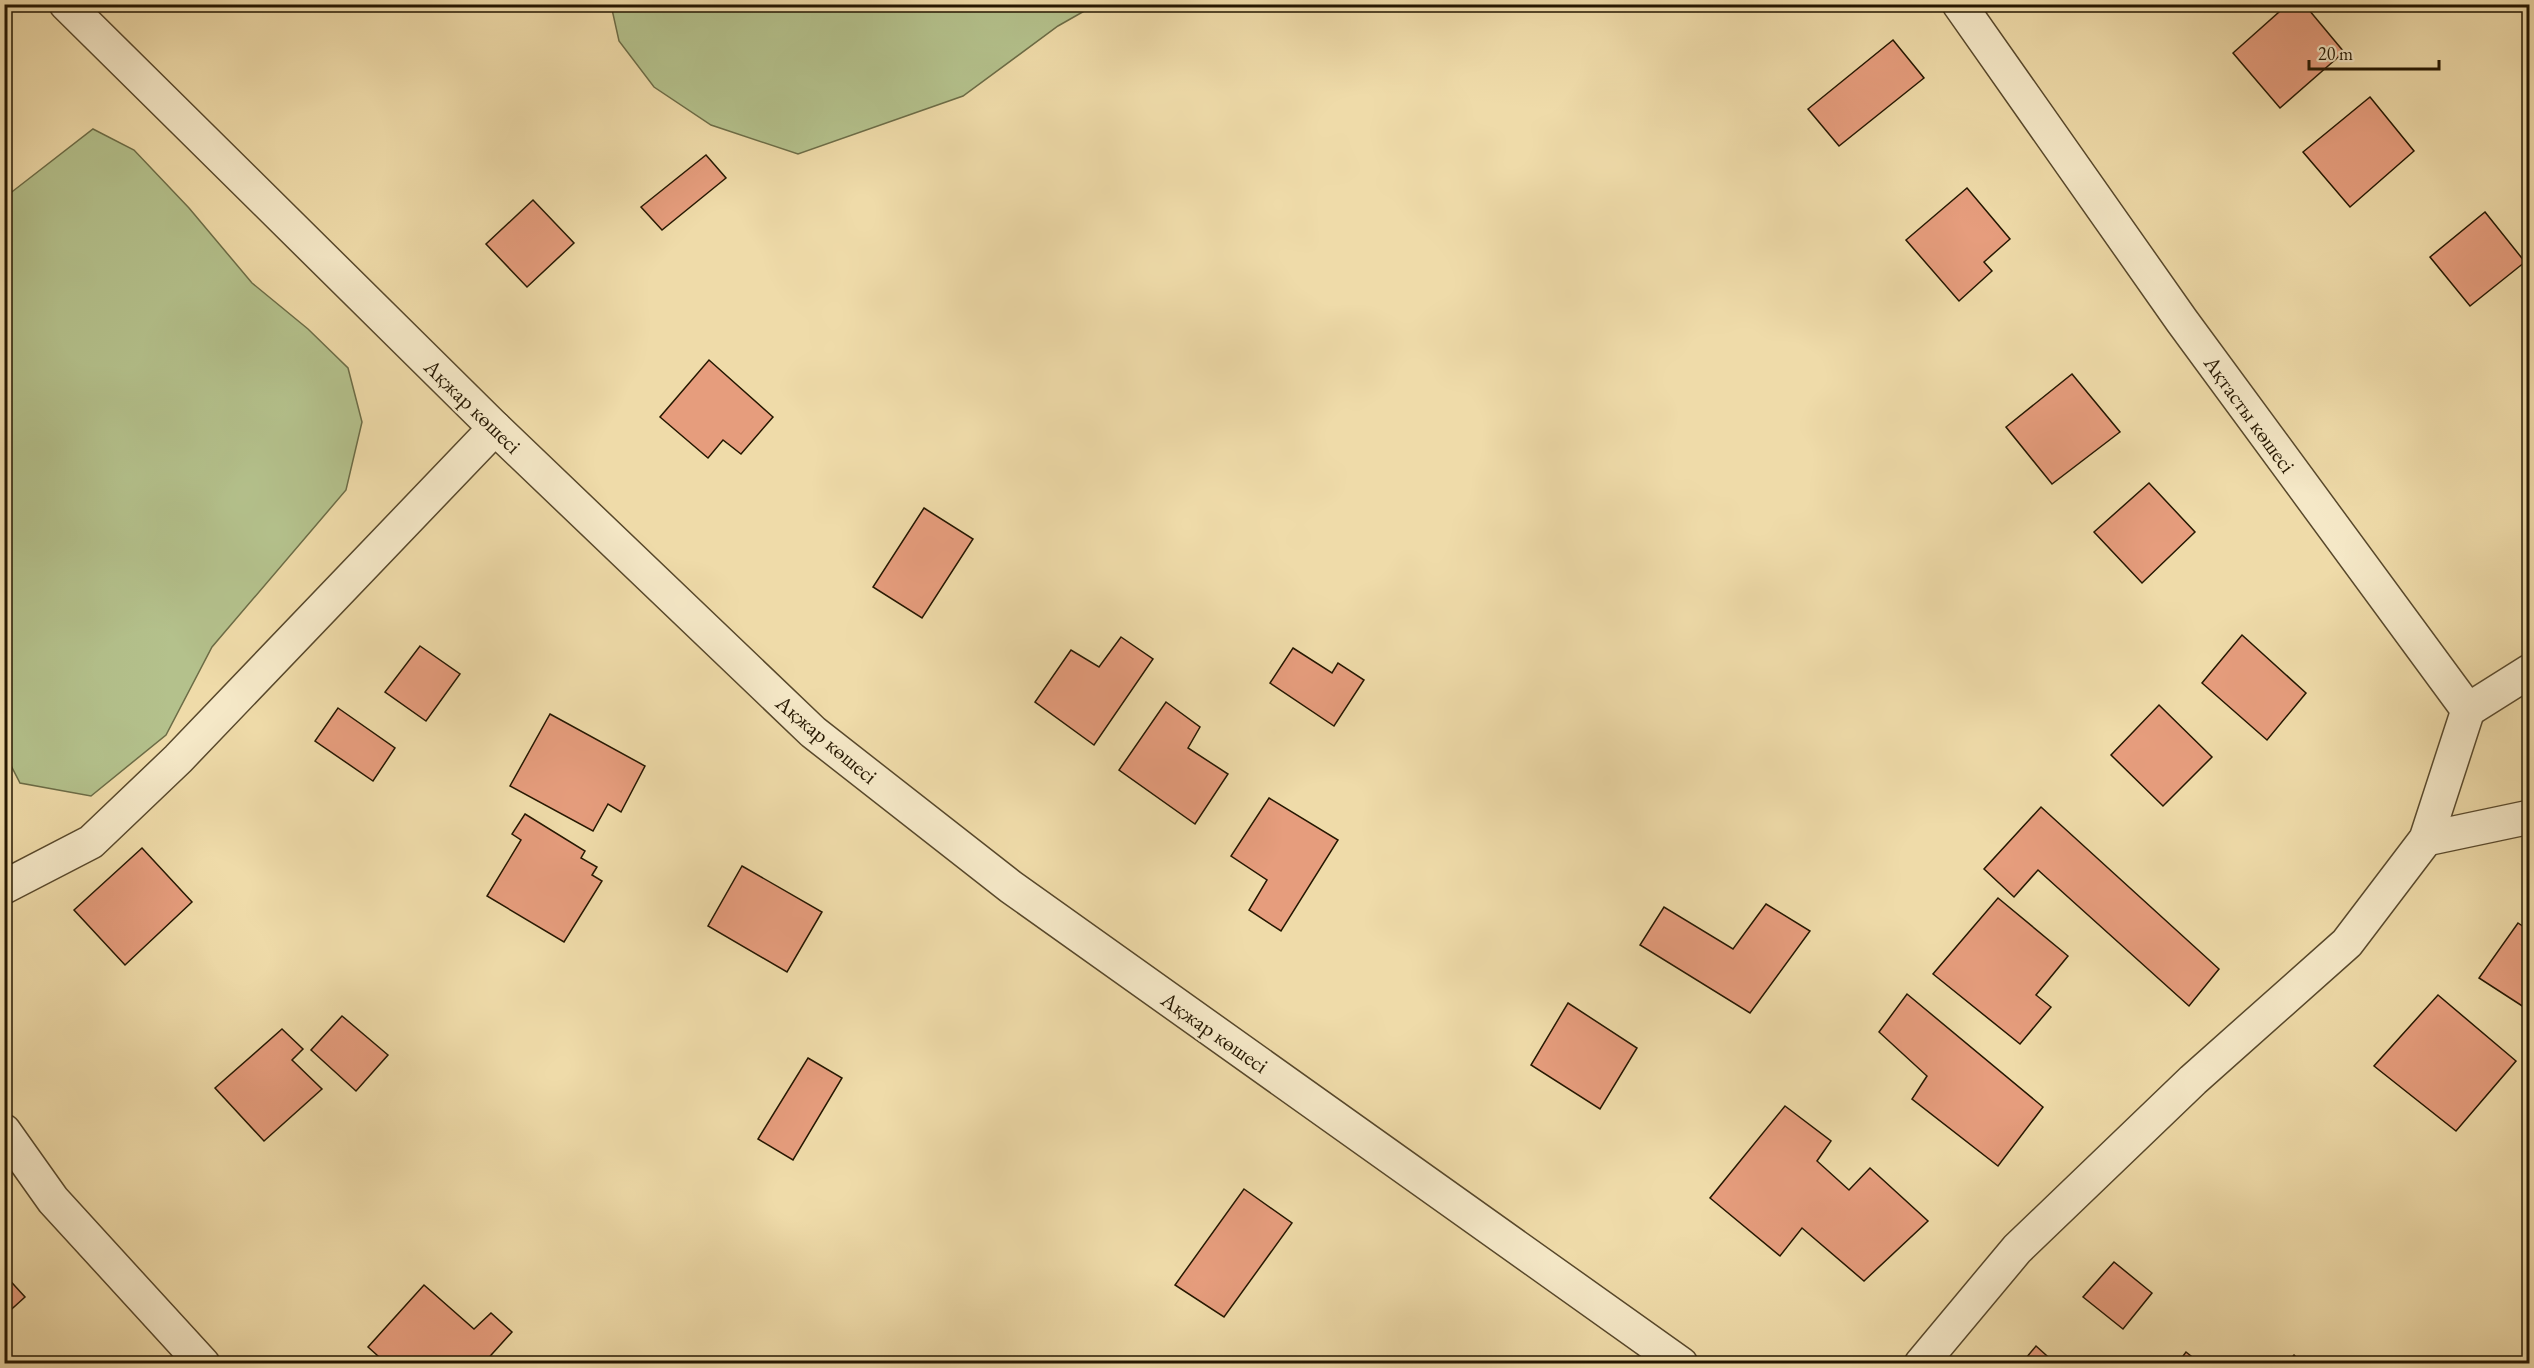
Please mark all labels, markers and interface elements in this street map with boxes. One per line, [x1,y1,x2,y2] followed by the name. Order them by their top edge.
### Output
[2309,33,2440,71] scale bar
[2318,42,2353,65] text: 20 m
[2197,349,2302,479] street label: Ақтасты көшесі
[417,352,527,460] street label: Ақжар көшесі
[769,688,884,790] street label: Ақжар көшесі
[1155,984,1274,1080] street label: Ақжар көшесі

